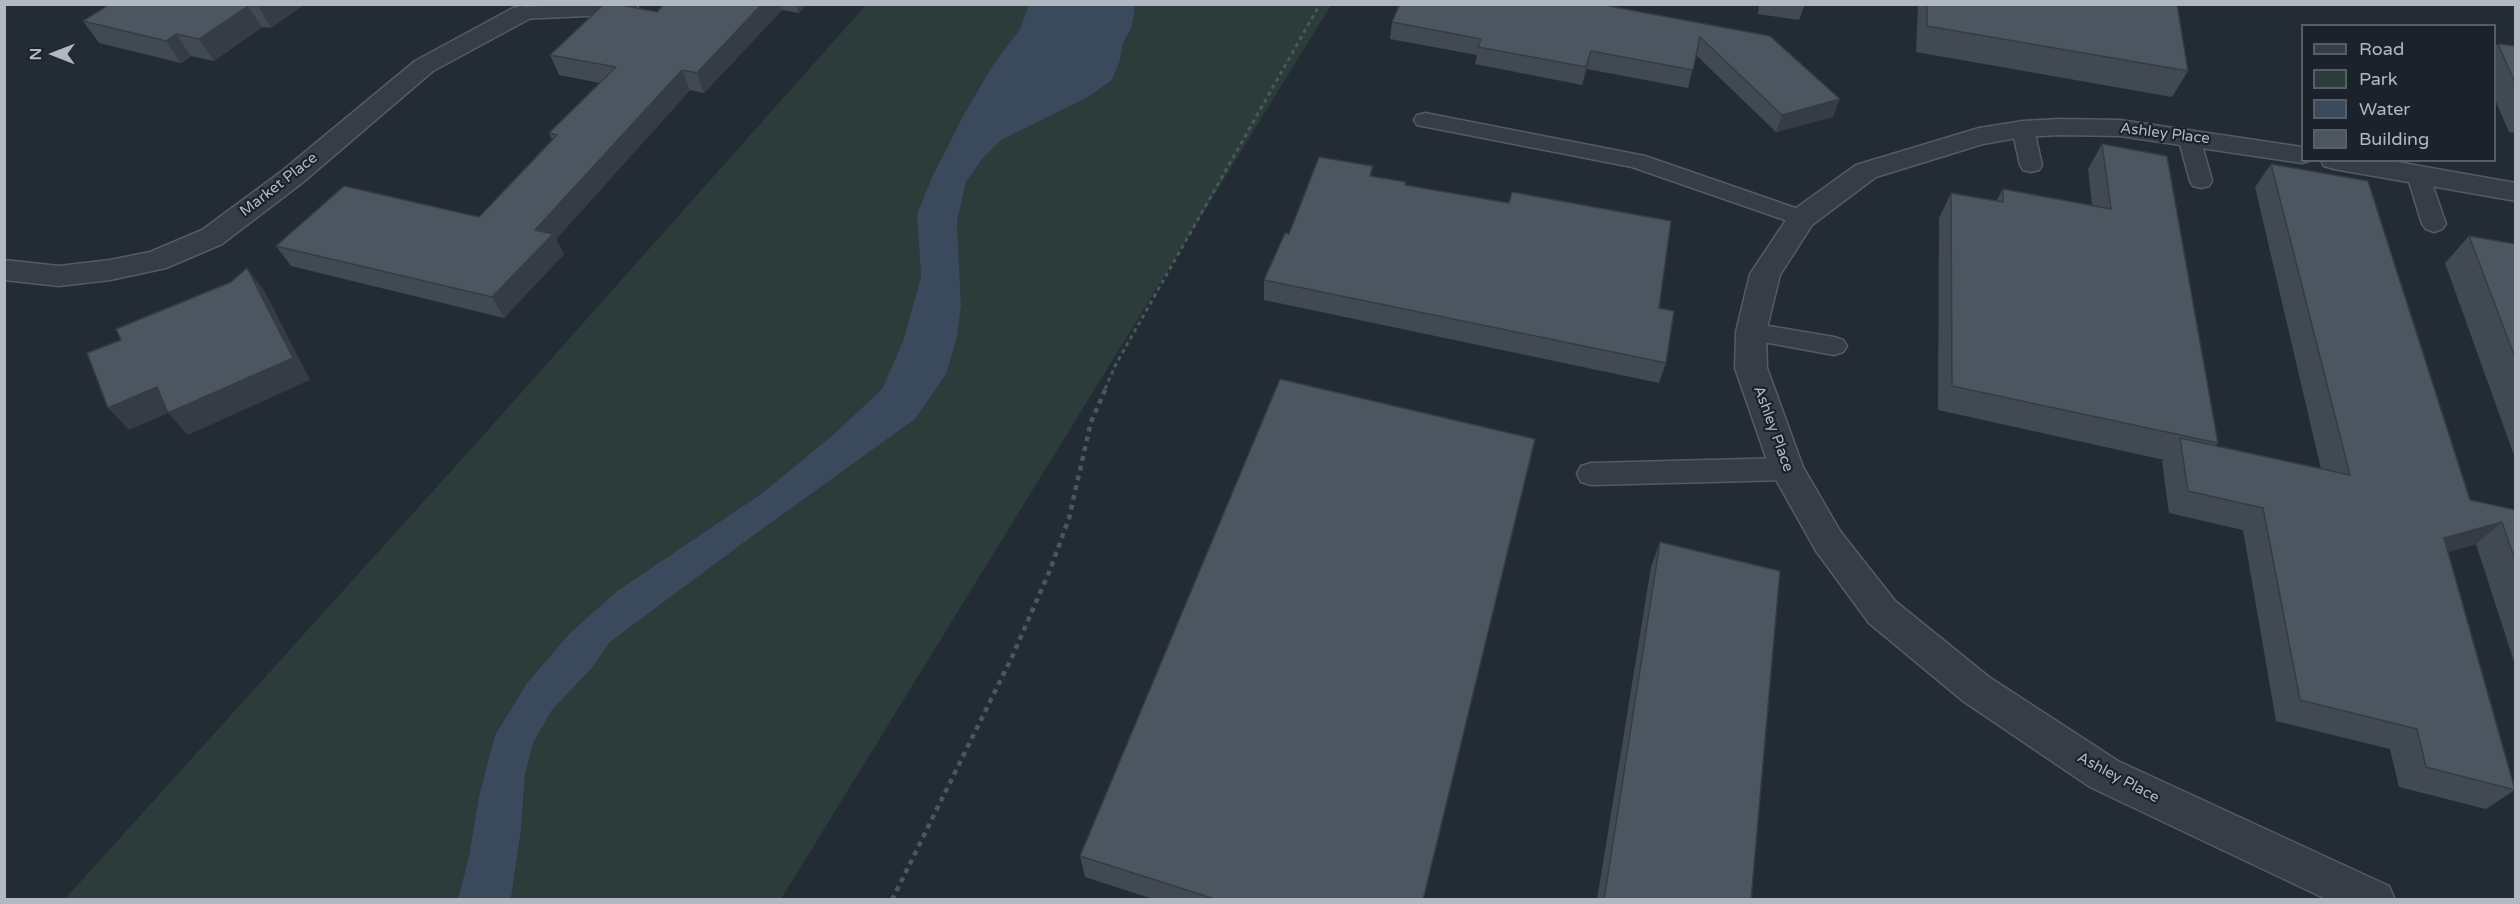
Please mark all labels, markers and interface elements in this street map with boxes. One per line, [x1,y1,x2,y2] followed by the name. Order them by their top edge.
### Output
[24,24,84,84] north arrow
[2301,24,2496,162] legend
[2359,38,2404,60] text: Road
[26,48,46,60] text: N
[2359,68,2397,90] text: Park
[2359,98,2410,120] text: Water
[2119,120,2211,148] street label: Ashley Place
[2359,128,2429,150] text: Building
[237,149,321,221] street label: Market Place
[1749,384,1797,474] street label: Ashley Place
[2074,749,2162,807] street label: Ashley Place

